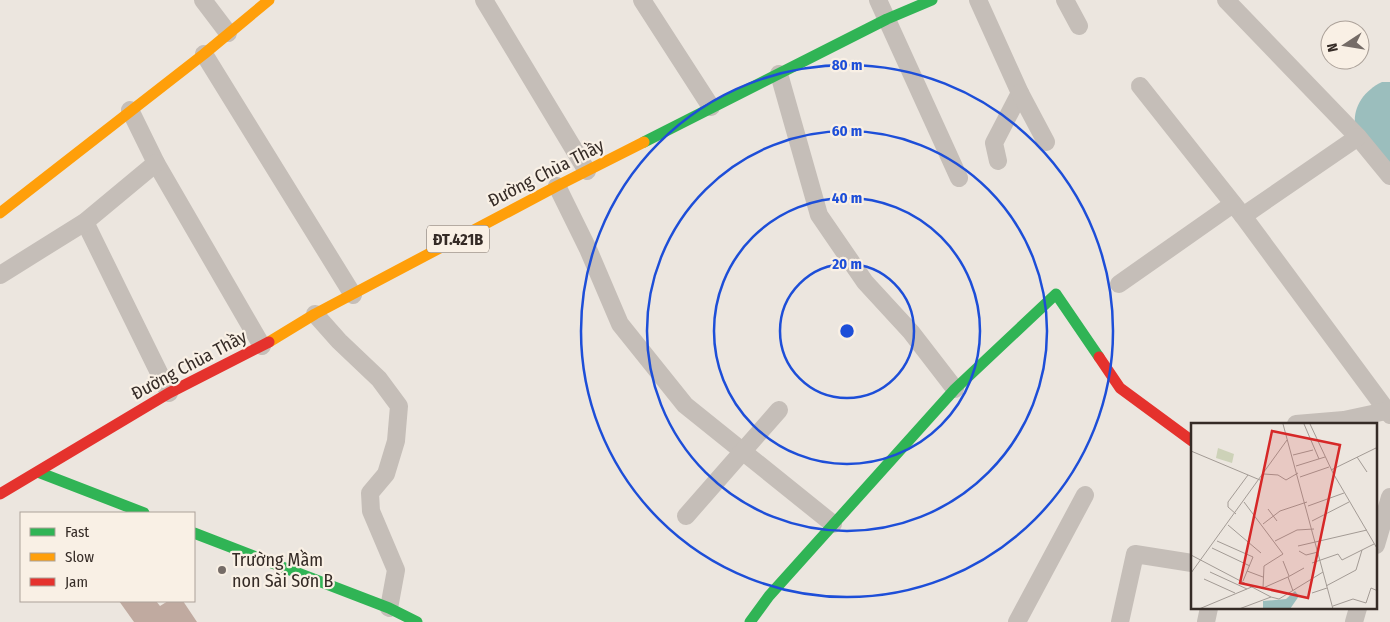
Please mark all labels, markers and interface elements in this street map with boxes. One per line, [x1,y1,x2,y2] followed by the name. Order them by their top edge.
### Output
[1320,20,1370,70] north arrow
[1324,42,1342,53] text: N
[832,56,862,74] text: 80 m
[832,122,862,140] text: 60 m
[484,134,608,212] street label: Đường Chùa Thầy
[832,189,862,207] text: 40 m
[427,225,489,252] road number: ĐT.421B
[831,255,862,273] text: 20 m
[838,322,856,340] centre of rings
[128,325,250,405] street label: Đường Chùa Thầy
[1191,423,1378,610] inset map
[20,512,195,602] legend
[65,523,89,541] text: Fast
[65,548,94,566] text: Slow
[232,549,334,592] place label: Trường Mầm non Sài Sơn B
[216,564,228,576] marker: Trường Mầm non Sài Sơn B
[65,573,88,591] text: Jam

